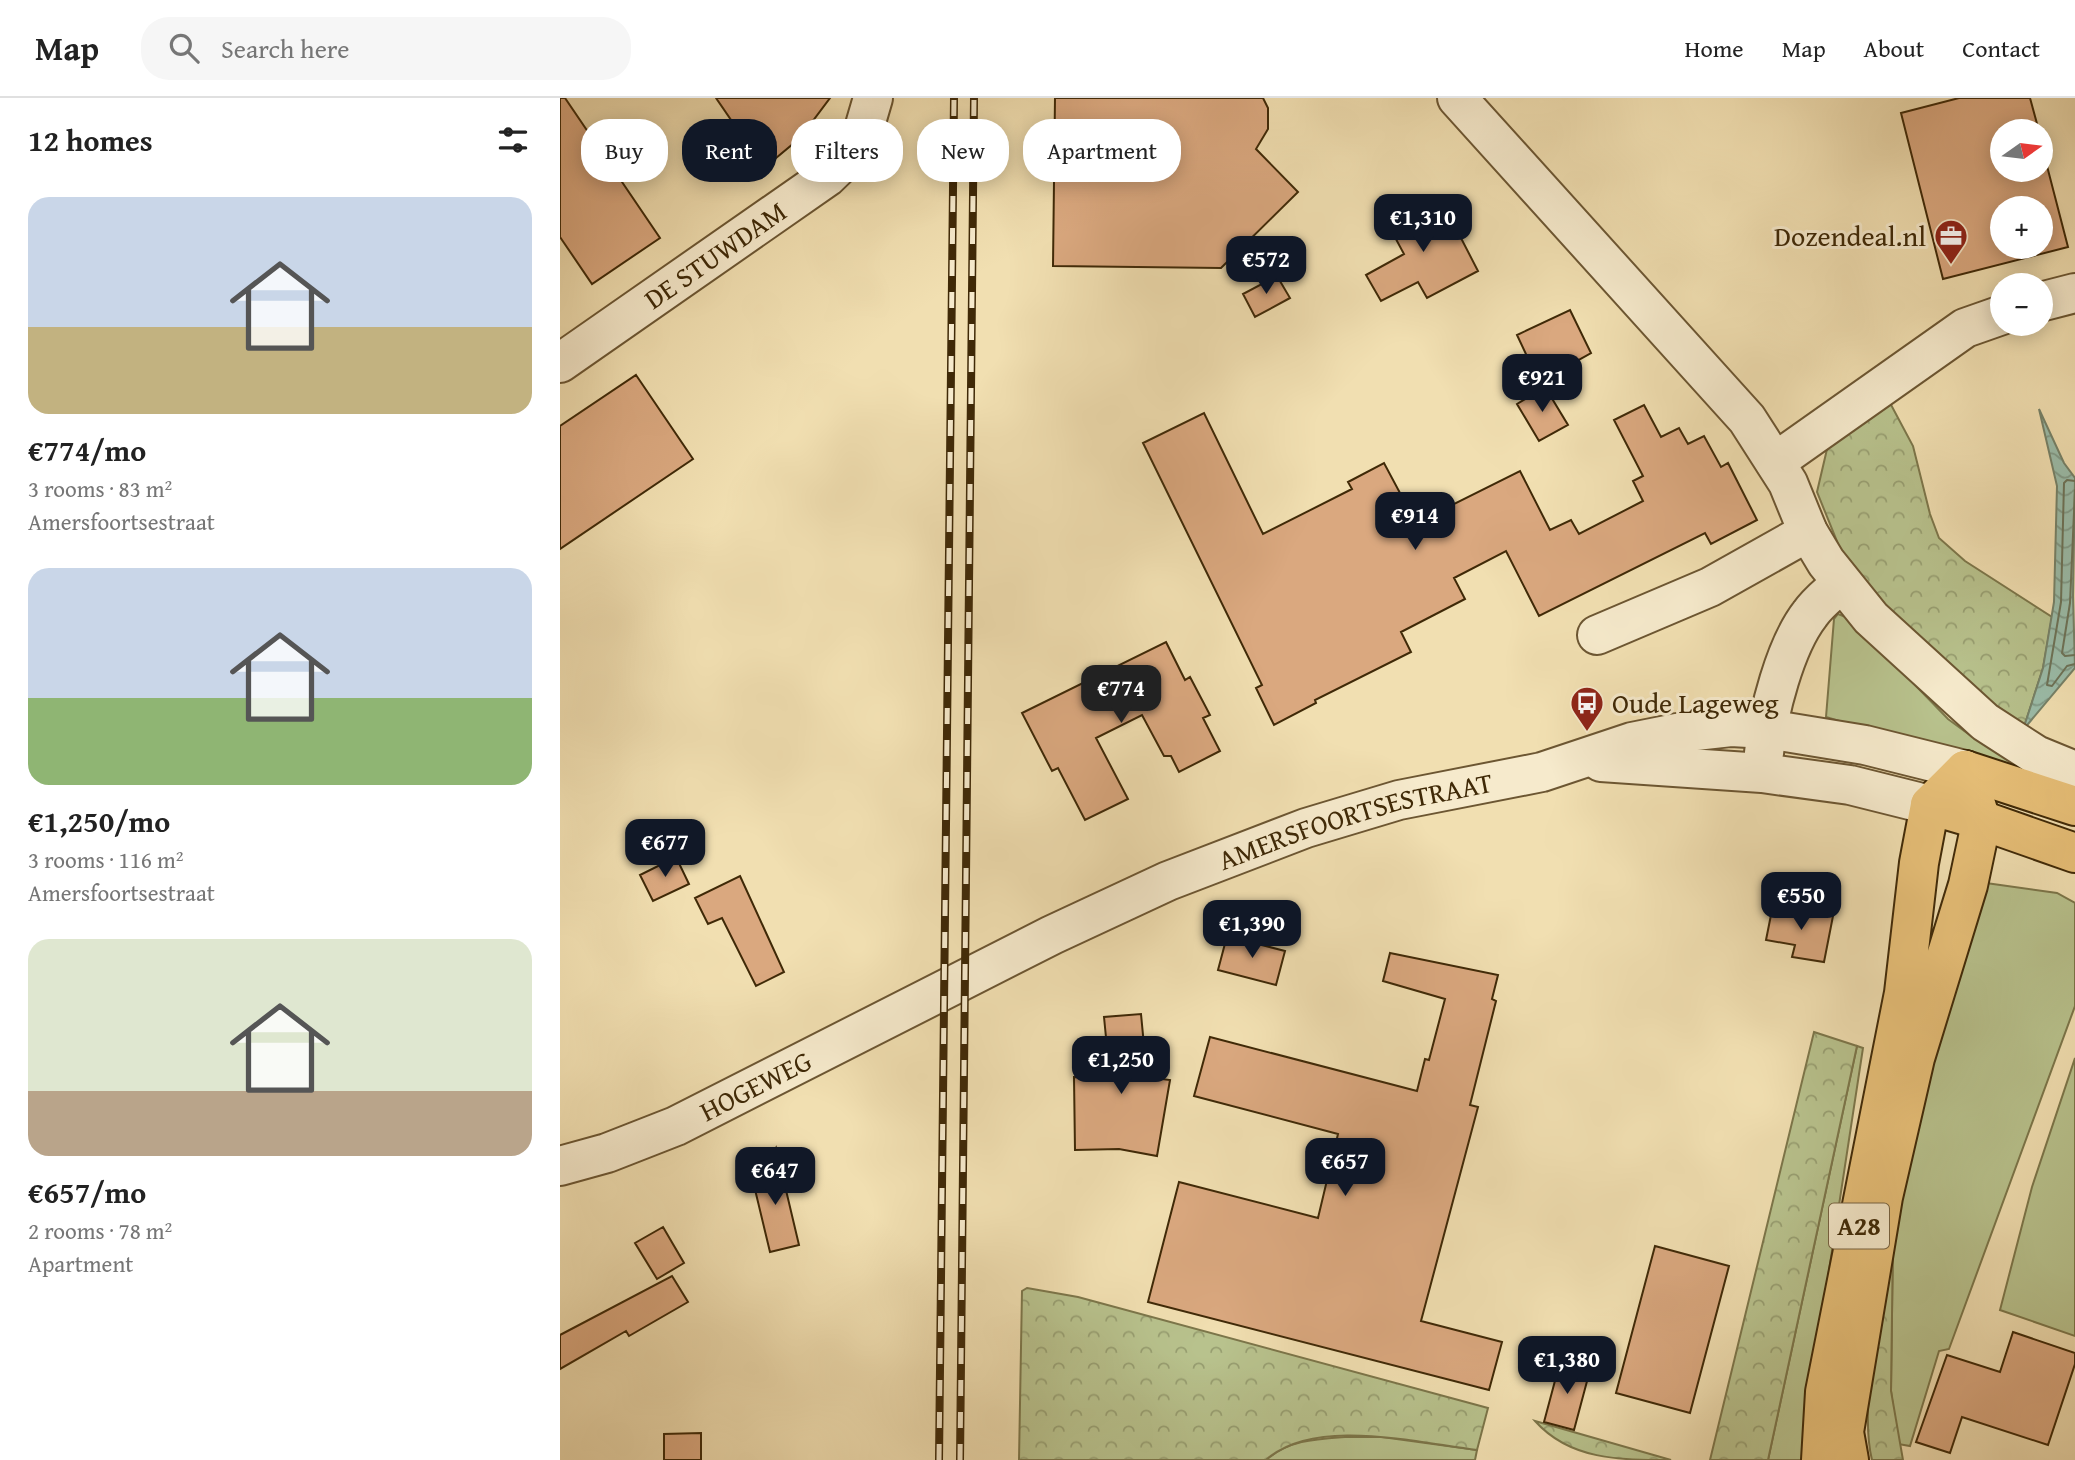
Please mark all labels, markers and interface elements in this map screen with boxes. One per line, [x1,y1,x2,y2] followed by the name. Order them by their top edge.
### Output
[141,17,631,80] search box
[35,24,99,72] text: Map
[165,29,203,67] icon: search
[221,29,349,68] text: Search here
[1685,31,1744,66] text: Home
[1782,31,1826,66] text: Map
[1864,31,1924,66] text: About
[1962,31,2040,66] text: Contact
[28,118,153,162] text: 12 homes
[581,119,668,182] chip: Buy
[682,119,777,182] chip: Rent
[791,119,903,182] chip: Filters
[917,119,1009,182] chip: New
[1023,119,1181,182] chip: Apartment
[1990,119,2053,182] north arrow
[1990,119,2053,336] map controls
[494,121,532,159] icon: filters
[635,191,794,319] street label: DE STUWDAM
[1366,194,1480,254] pin: €1,310
[1990,196,2053,259] button: +
[1390,200,1456,233] text: €1,310
[1774,215,1926,256] place label: Dozendeal.nl
[1932,217,1970,266] office icon: Dozendeal.nl
[1225,236,1307,296] pin: €572
[1242,242,1290,275] text: €572
[217,243,343,369] icon: home
[1990,273,2053,336] button: −
[1501,354,1583,414] pin: €921
[1518,360,1566,393] text: €921
[28,428,146,472] text: €774/mo
[28,472,172,505] text: 3 rooms · 83 m²
[1374,492,1456,552] pin: €914
[1391,498,1439,531] text: €914
[28,505,215,538] text: Amersfoortsestraat
[217,614,343,740] icon: home
[1080,666,1162,725] pin: €774
[1097,671,1145,704] text: €774
[1612,682,1779,723] place label: Oude Lageweg
[1568,684,1606,733] bus stop icon: Oude Lageweg
[1212,761,1496,880] street label: AMERSFOORTSESTRAAT
[28,799,170,843] text: €1,250/mo
[624,820,706,879] pin: €677
[641,825,689,858] text: €677
[28,843,183,876] text: 3 rooms · 116 m²
[1760,872,1842,932] pin: €550
[28,876,215,909] text: Amersfoortsestraat
[1777,878,1825,911] text: €550
[1195,900,1309,960] pin: €1,390
[1219,906,1285,939] text: €1,390
[217,985,343,1111] icon: home
[1064,1037,1178,1096] pin: €1,250
[692,1040,818,1131] street label: HOGEWEG
[1088,1042,1154,1075] text: €1,250
[1304,1138,1386,1198] pin: €657
[1321,1144,1369,1177] text: €657
[734,1148,816,1207] pin: €647
[751,1153,799,1186] text: €647
[28,1170,146,1214] text: €657/mo
[1829,1204,1889,1248] road number: A28
[28,1214,172,1247] text: 2 rooms · 78 m²
[28,1247,133,1280] text: Apartment
[1510,1336,1624,1396] pin: €1,380
[1534,1342,1600,1375] text: €1,380

